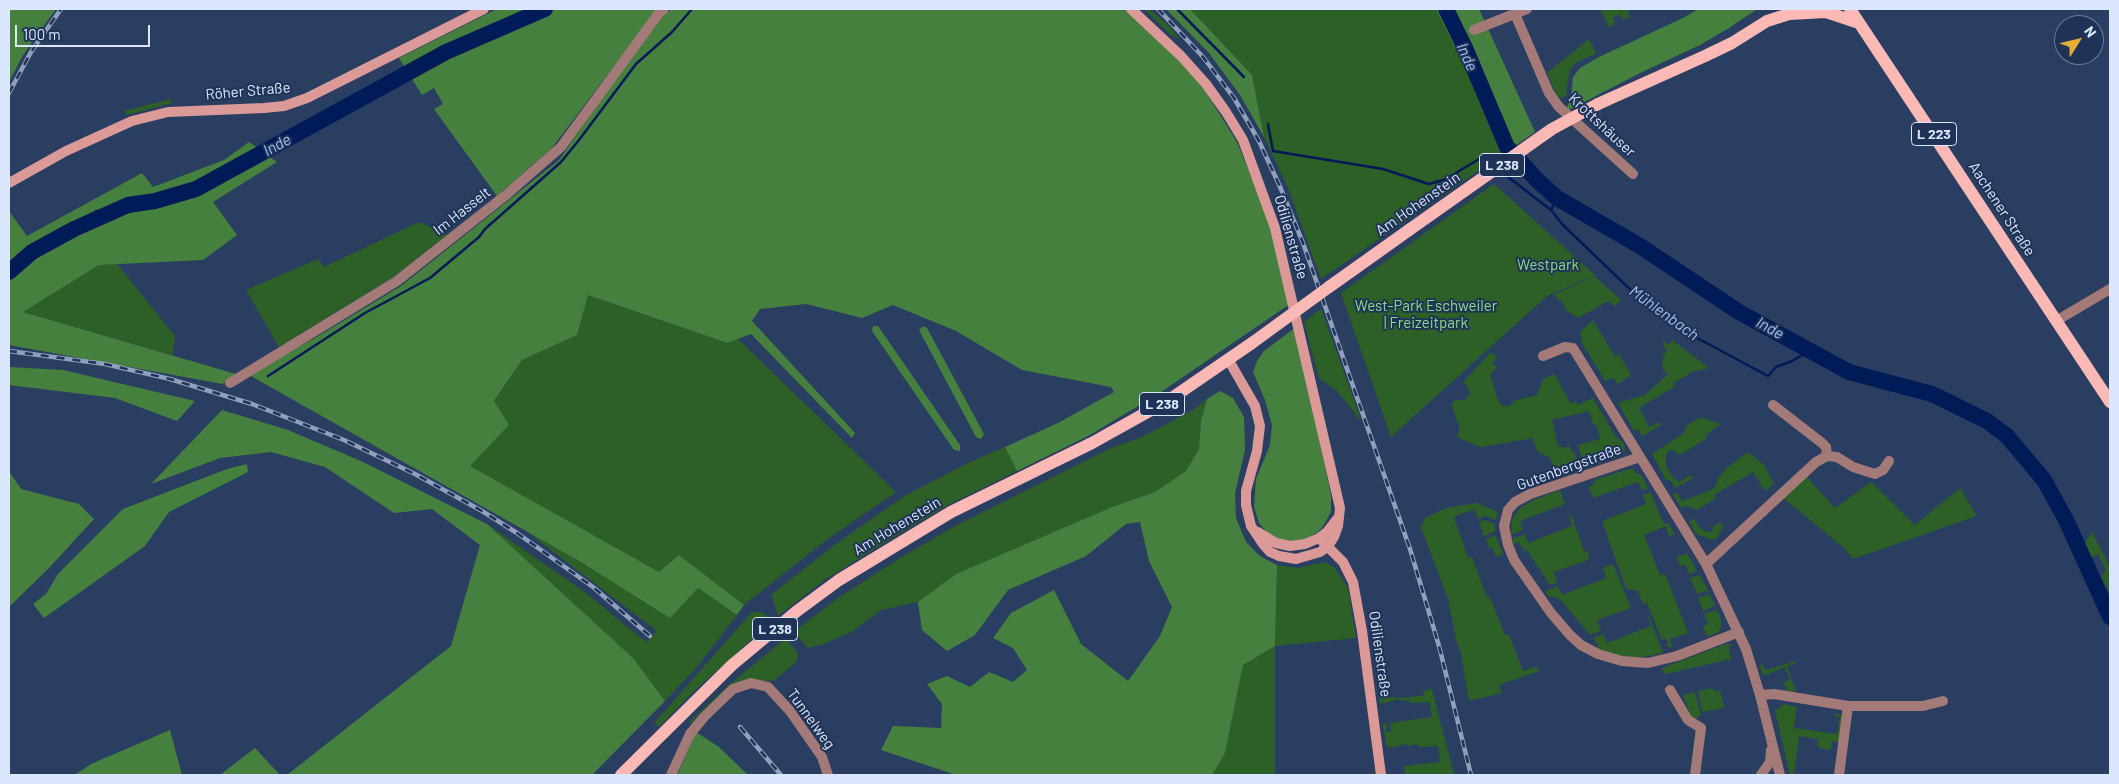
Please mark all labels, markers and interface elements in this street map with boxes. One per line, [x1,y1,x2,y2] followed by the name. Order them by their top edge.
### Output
[18,15,152,47] scale bar
[2054,15,2104,65] north arrow
[2081,23,2100,40] text: N
[23,25,61,43] text: 100 m
[1452,40,1482,74] water label: Inde
[205,78,291,104] street label: Röher Straße
[1565,89,1639,161] street label: Krottshäuser
[1912,122,1956,146] road number: L 223
[260,130,294,160] water label: Inde
[1480,154,1524,176] road number: L 238
[1965,159,2039,259] street label: Aachener Straße
[1372,168,1464,240] street label: Am Hohenstein
[430,183,494,239] street label: Im Hasselt
[1270,193,1312,281] street label: Odilienstraße
[1517,256,1579,274] park label: Westpark
[1625,281,1703,345] water label: Mühlenbach
[1355,297,1497,332] park label: West-Park Eschweiler | Freizeitpark
[1753,313,1787,343] water label: Inde
[1140,392,1184,416] road number: L 238
[1514,440,1624,494] street label: Gutenbergstraße
[850,493,944,559] street label: Am Hohenstein
[1365,610,1395,698] street label: Odilienstraße
[752,618,798,640] road number: L 238
[783,685,839,753] street label: Tunnelweg

